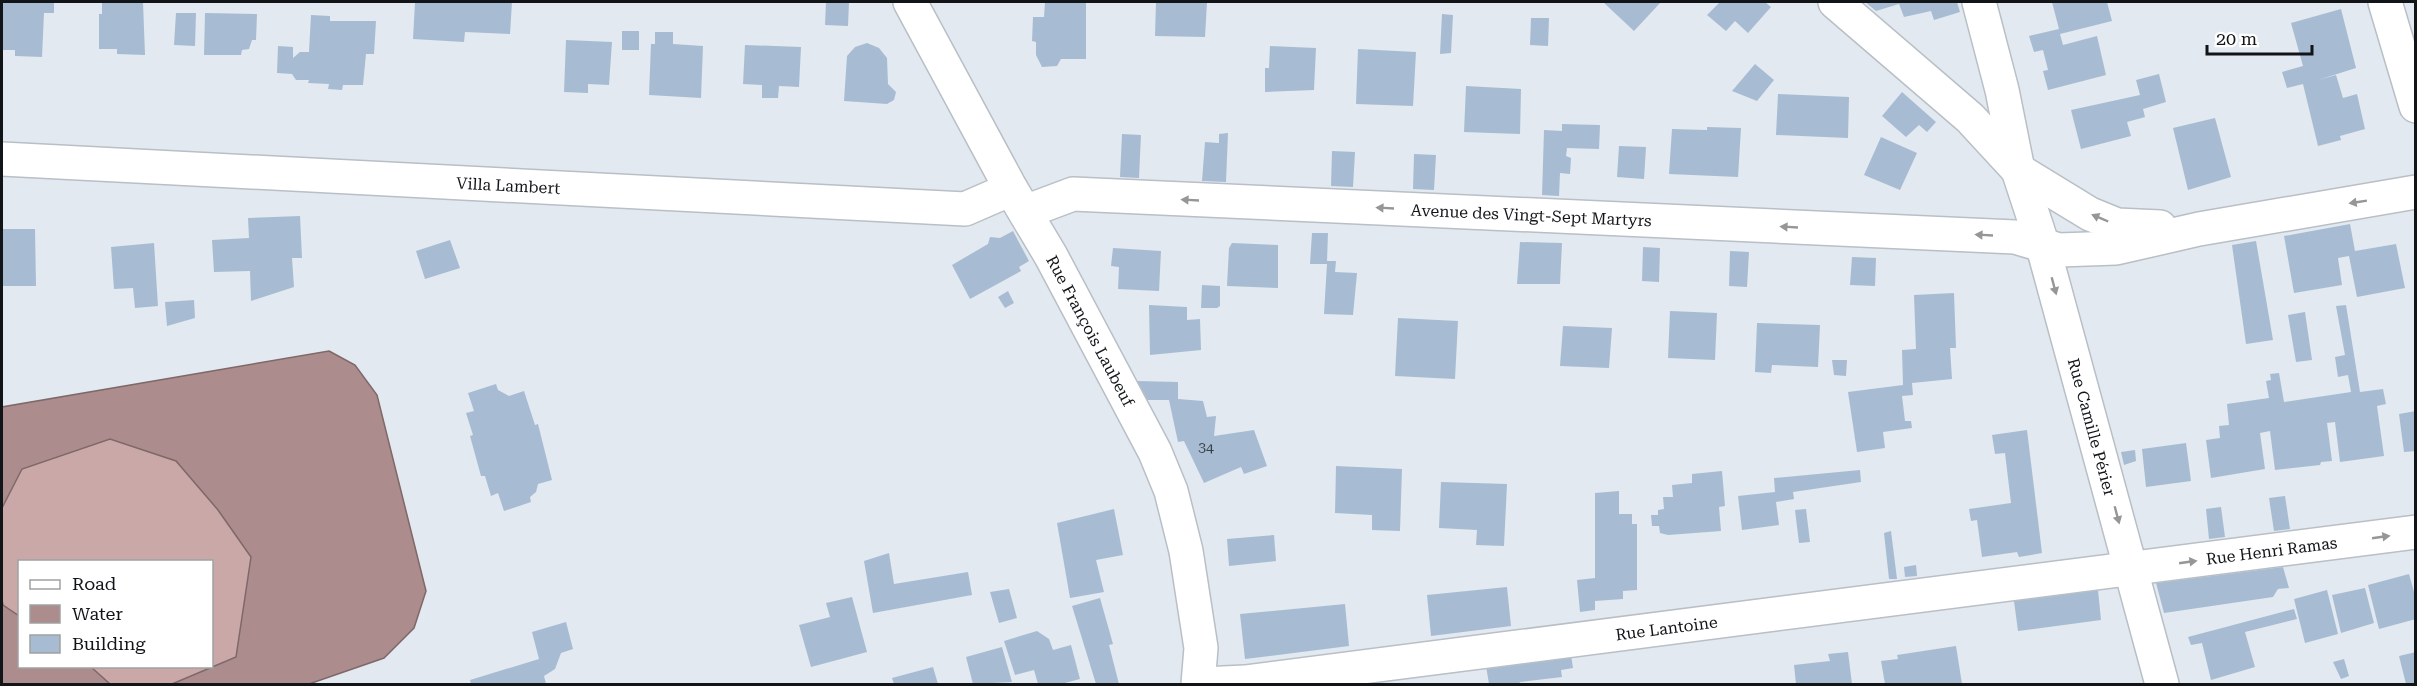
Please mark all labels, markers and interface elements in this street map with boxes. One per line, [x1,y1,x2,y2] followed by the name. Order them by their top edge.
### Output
[2207,18,2312,56] scale bar
[2216,28,2257,49] text: 20 m
[456,174,561,198] street label: Villa Lambert
[1180,195,1199,204] one-way arrow
[2348,198,2367,207] one-way arrow
[1410,200,1652,230] street label: Avenue des Vingt-Sept Martyrs
[1375,204,1394,213] one-way arrow
[2090,213,2108,223] one-way arrow
[1780,222,1799,231] one-way arrow
[1975,231,1994,240] one-way arrow
[1042,252,1138,410] street label: Rue François Laubeuf
[2050,277,2059,295] one-way arrow
[2064,356,2119,499] street label: Rue Camille Périer
[1198,439,1214,455] house number: 34
[2113,506,2122,524] one-way arrow
[2372,532,2391,541] one-way arrow
[2205,533,2339,569] street label: Rue Henri Ramas
[2178,558,2197,567] one-way arrow
[18,560,213,668] legend
[72,573,117,594] text: Road
[72,603,123,624] text: Water
[1614,613,1719,644] street label: Rue Lantoine
[72,633,146,654] text: Building

